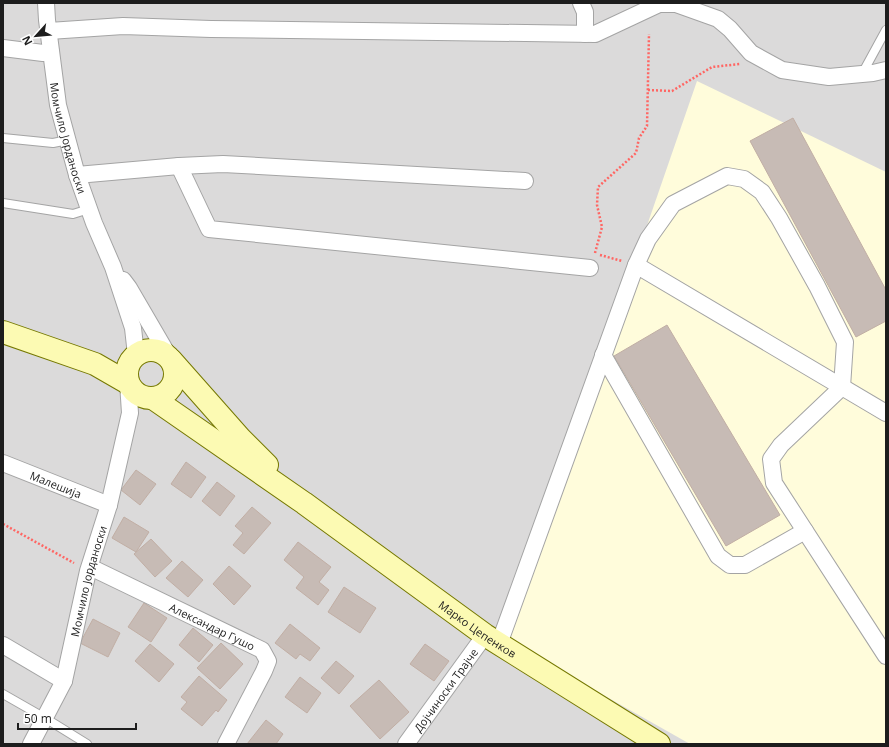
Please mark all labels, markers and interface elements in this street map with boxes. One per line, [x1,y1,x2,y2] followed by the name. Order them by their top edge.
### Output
[16,16,56,56] north arrow
[18,33,35,48] text: N
[48,81,90,195] street label: Момчило Јорданоски
[28,467,84,501] street label: Малешија
[66,523,110,638] street label: Момчило Јорданоски
[436,597,519,660] street label: Марко Цепенков
[167,599,258,653] street label: Александар Гушо
[410,645,481,734] street label: Дојчиноски Трајче
[18,705,136,731] scale bar
[24,710,52,727] text: 50 m

